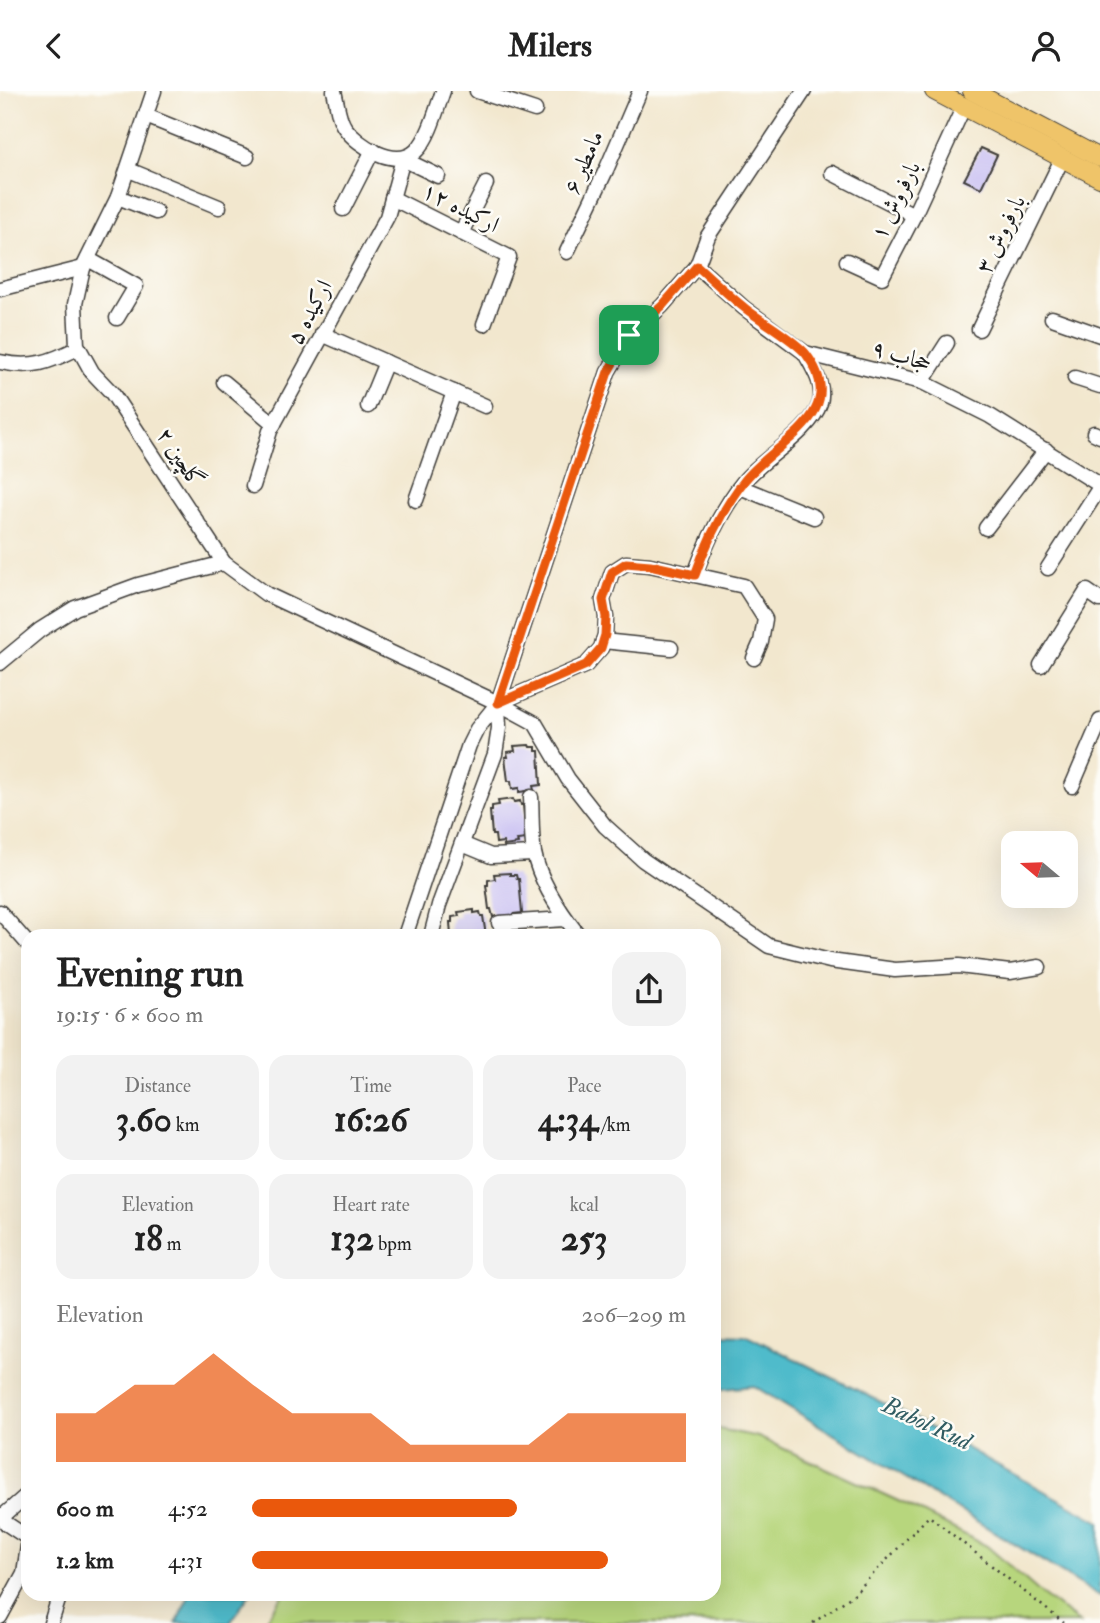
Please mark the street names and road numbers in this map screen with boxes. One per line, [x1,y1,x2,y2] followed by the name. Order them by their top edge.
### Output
[557,126,610,199] street label: مامطیر ۶
[864,156,927,244] street label: بارفروش ۱
[417,176,504,239] street label: ارکیده ۱۲
[969,190,1032,278] street label: بارفروش ۳
[280,275,338,350] street label: ارکیده ۵
[868,333,935,378] street label: حجاب ۹
[150,422,211,493] street label: گلچین ۲

